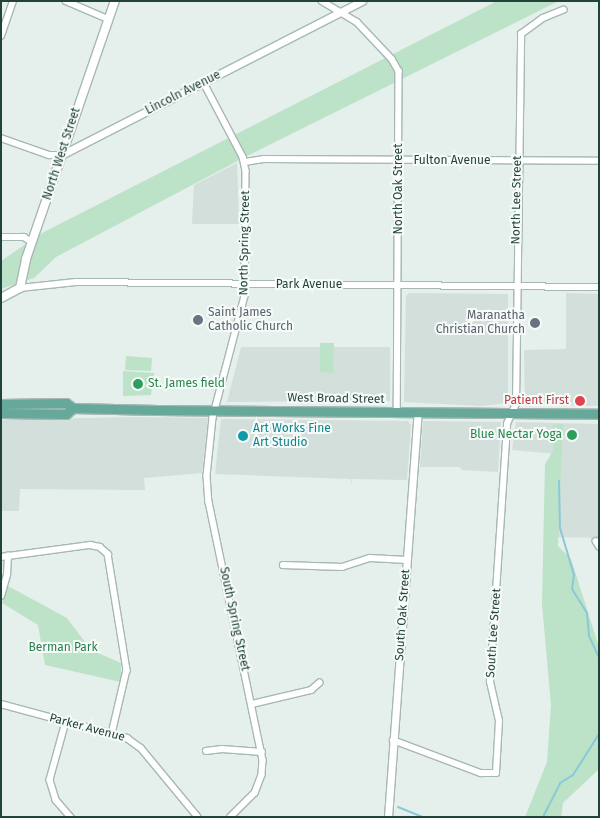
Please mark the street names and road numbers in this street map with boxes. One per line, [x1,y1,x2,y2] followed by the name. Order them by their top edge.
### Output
[143,68,223,118] street label: Lincoln Avenue
[40,106,84,202] street label: North West Street
[392,144,406,234] street label: North Oak Street
[413,154,491,168] street label: Fulton Avenue
[509,155,525,245] street label: North Lee Street
[237,190,253,296] street label: North Spring Street
[276,278,342,292] street label: Park Avenue
[287,391,385,407] street label: West Broad Street
[216,566,252,672] street label: South Spring Street
[393,569,413,661] street label: South Oak Street
[484,588,504,678] street label: South Lee Street
[48,711,126,745] street label: Parker Avenue

